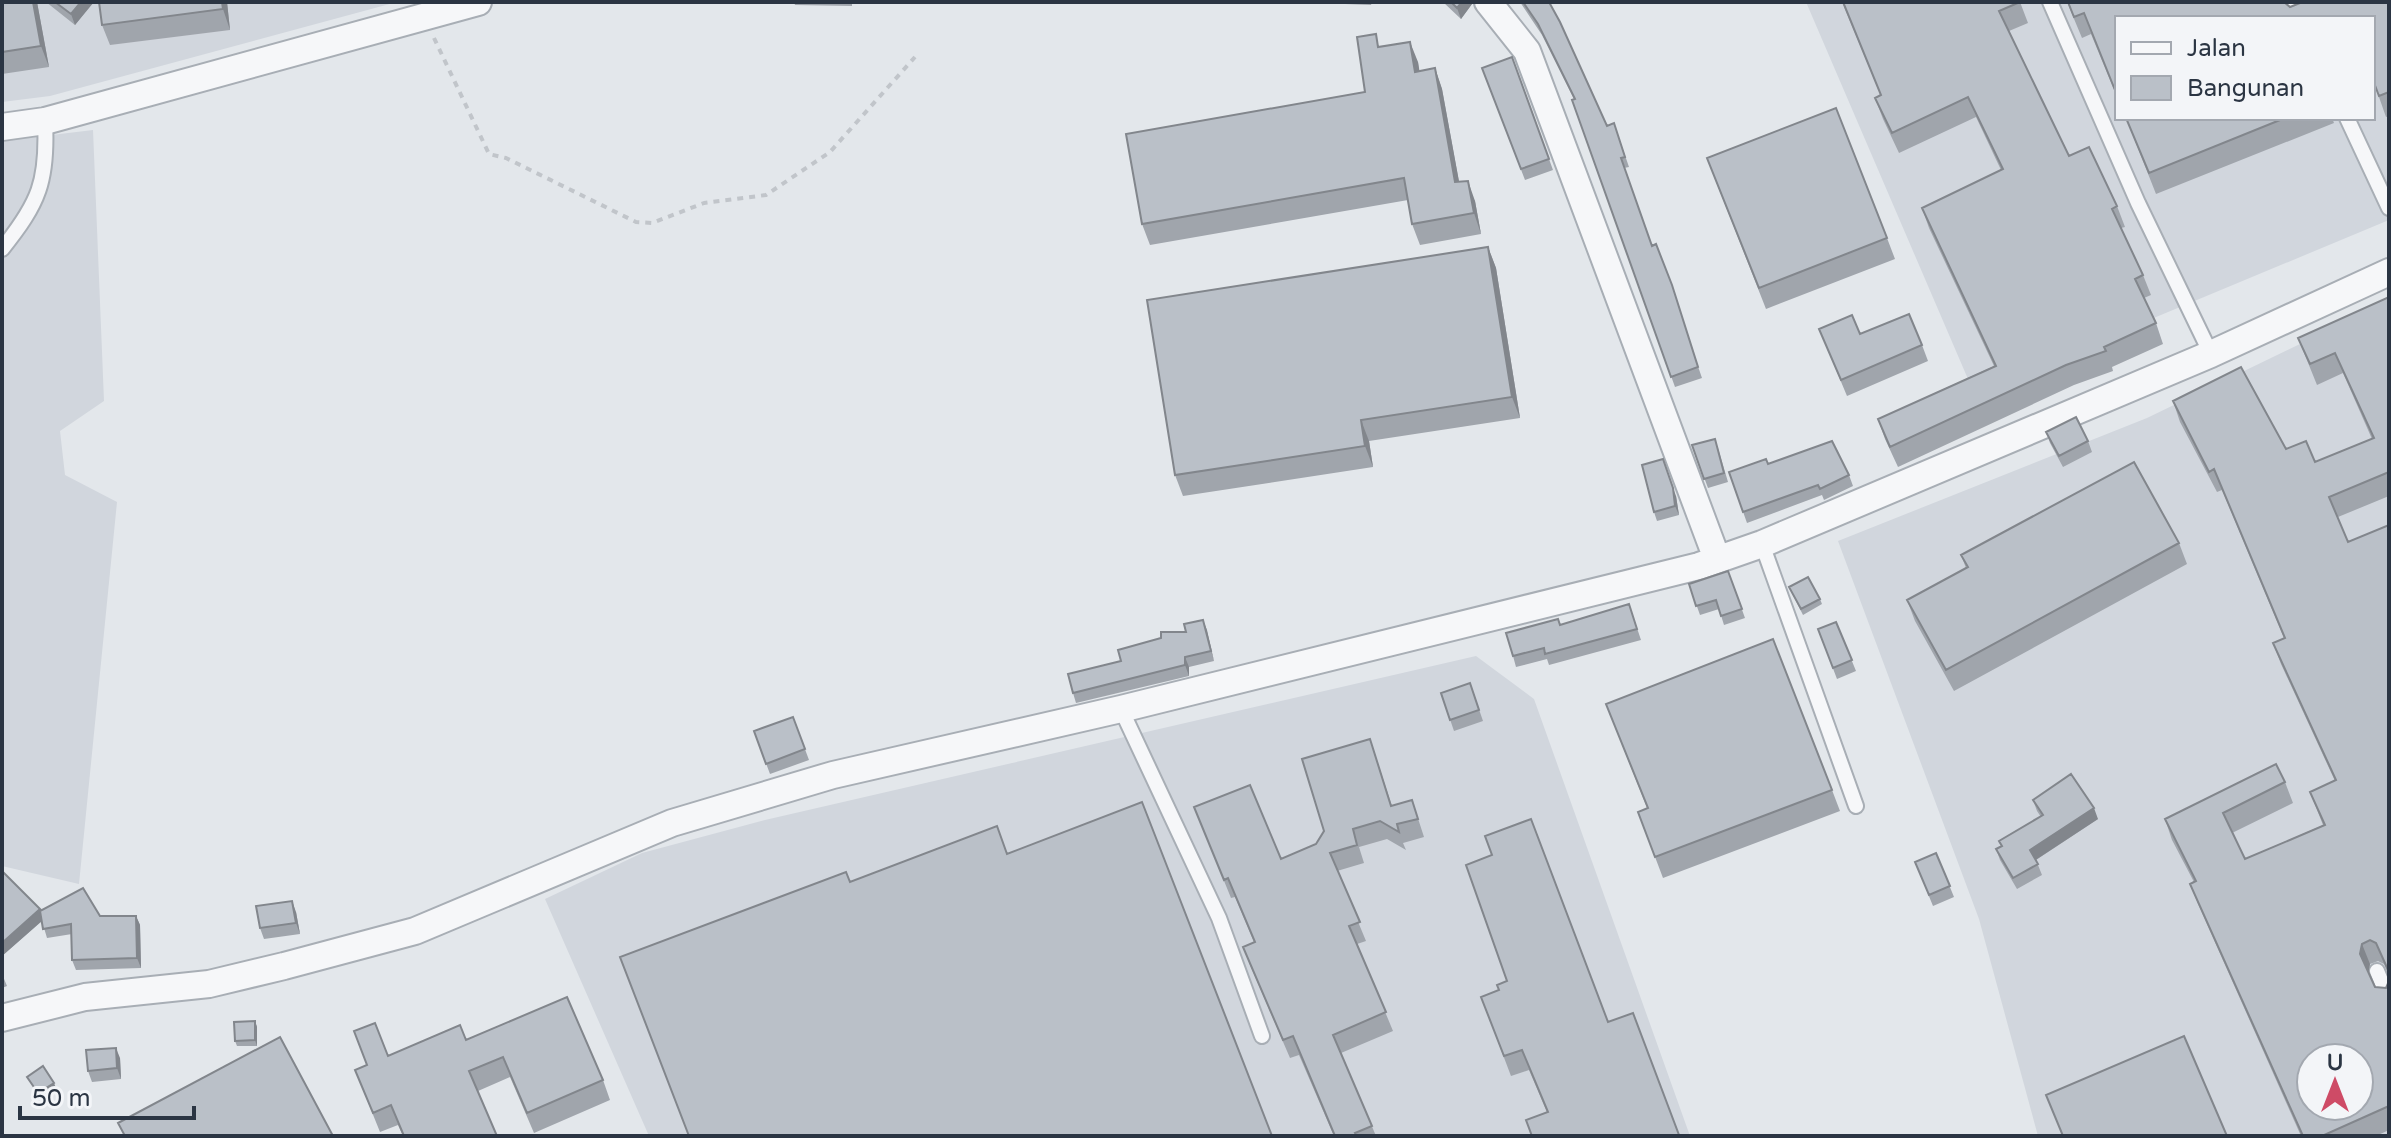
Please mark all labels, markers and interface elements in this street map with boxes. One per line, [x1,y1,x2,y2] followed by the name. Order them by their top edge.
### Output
[2115,16,2375,120] legend
[2187,34,2246,63] text: Jalan
[2187,74,2304,103] text: Bangunan
[2295,1042,2375,1122] north arrow
[2327,1050,2343,1076] text: U
[20,1070,194,1120] scale bar
[32,1084,90,1113] text: 50 m

